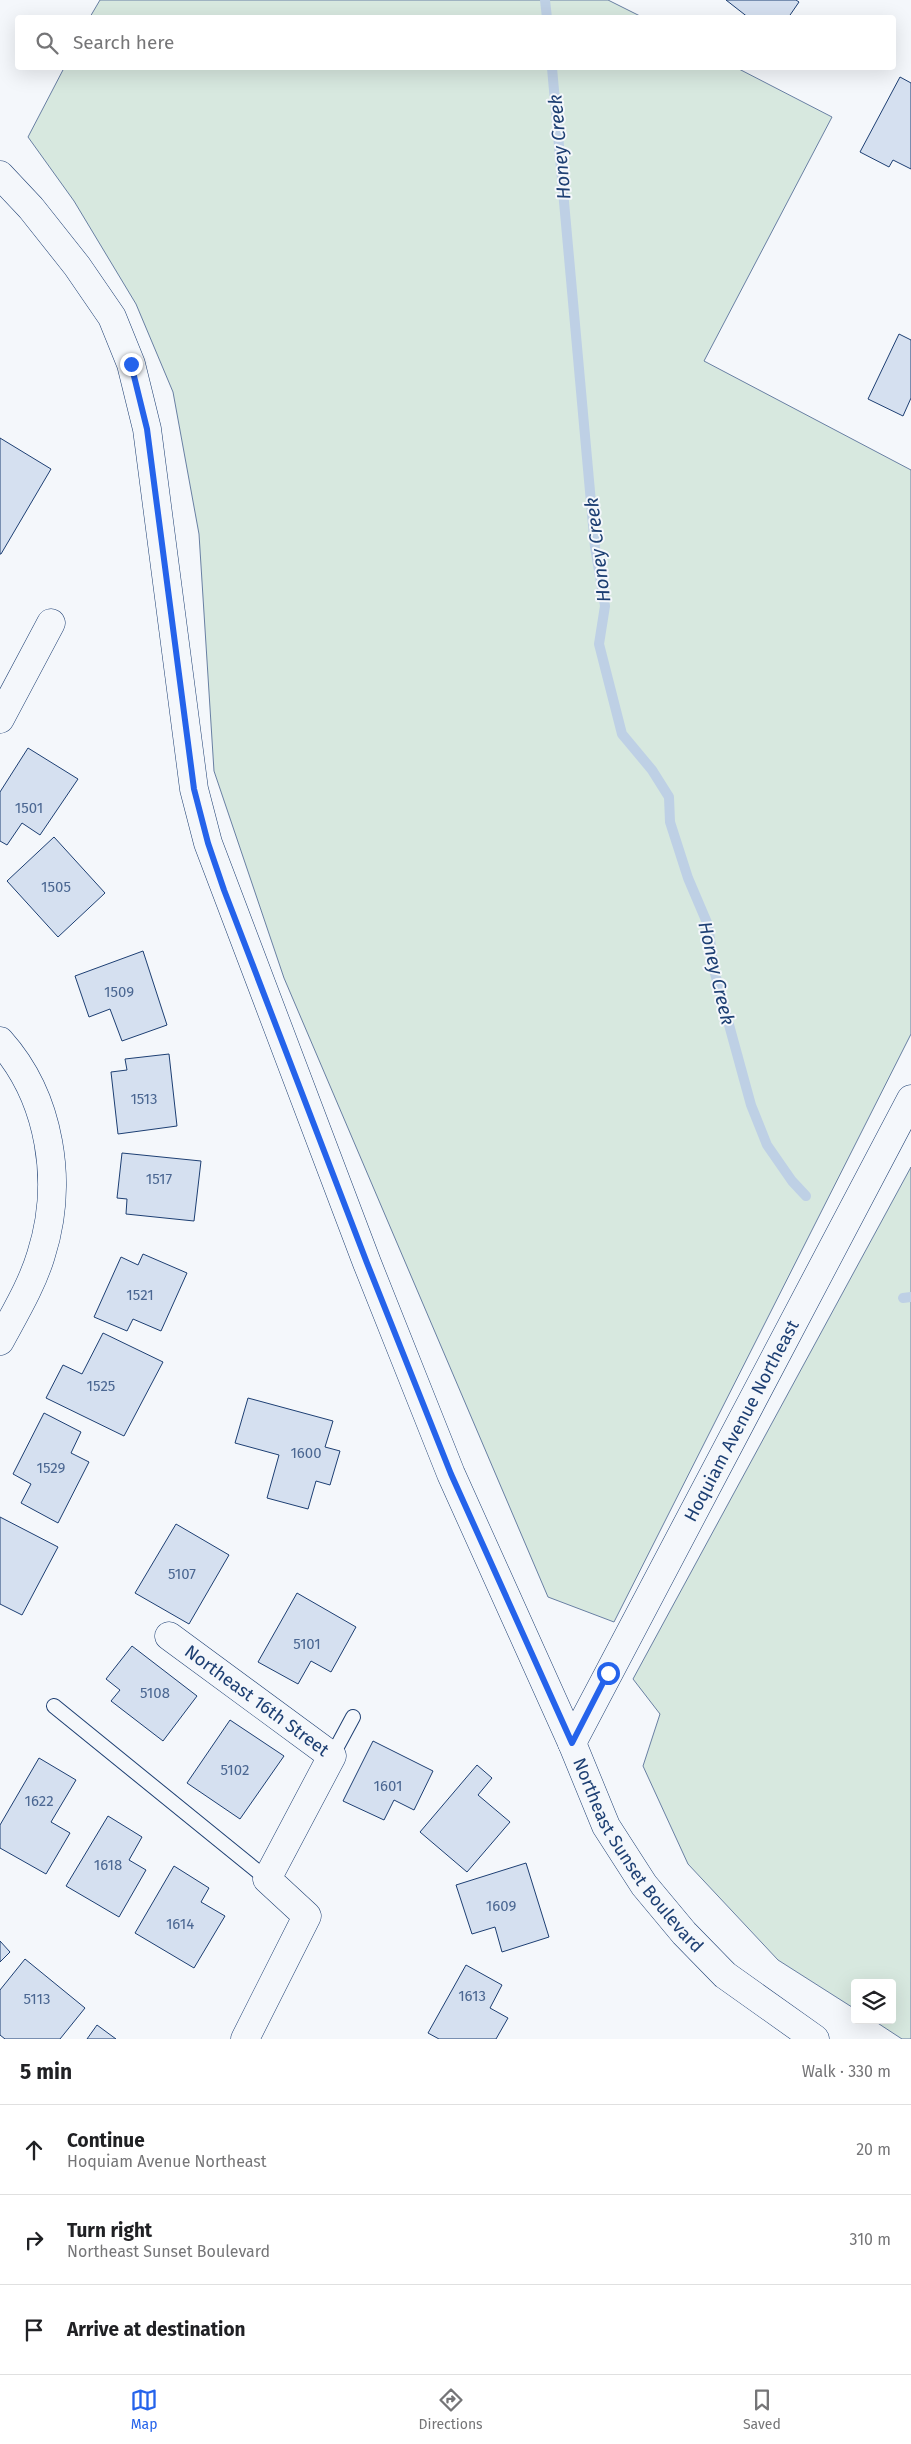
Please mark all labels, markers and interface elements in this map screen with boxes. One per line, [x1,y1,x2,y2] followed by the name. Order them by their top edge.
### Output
[15,15,896,70] search box
[33,29,61,57] icon: search
[73,31,174,54] text: Search here
[543,93,576,201] water label: Honey Creek
[120,353,143,376] route end
[580,496,615,604] water label: Honey Creek
[15,799,43,817] house number: 1501
[41,878,71,896] house number: 1505
[693,919,740,1027] water label: Honey Creek
[104,983,134,1001] house number: 1509
[130,1090,158,1108] house number: 1513
[146,1170,173,1188] house number: 1517
[126,1286,154,1304] house number: 1521
[679,1316,804,1525] street label: Hoquiam Avenue Northeast
[87,1377,115,1395] house number: 1525
[290,1444,322,1462] house number: 1600
[37,1459,66,1477] house number: 1529
[168,1565,196,1583] house number: 5107
[293,1635,321,1653] house number: 5101
[180,1640,334,1761] street label: Northeast 16th Street
[597,1662,620,1685] route start
[140,1684,170,1702] house number: 5108
[568,1754,708,1957] street label: Northeast Sunset Boulevard
[221,1761,249,1779] house number: 5102
[374,1777,402,1795] house number: 1601
[24,1792,54,1810] house number: 1622
[94,1856,122,1874] house number: 1618
[486,1897,516,1915] house number: 1609
[166,1915,194,1933] house number: 1614
[851,1979,896,2024] map controls
[851,1979,896,2024] button: layers
[458,1987,486,2005] house number: 1613
[23,1990,51,2008] house number: 5113
[20,2059,72,2085] text: 5 min
[802,2062,891,2081] text: Walk · 330 m
[67,2129,145,2152] text: Continue
[20,2136,48,2164] icon: ahead
[856,2140,891,2159] text: 20 m
[67,2152,267,2171] text: Hoquiam Avenue Northeast
[67,2219,152,2242] text: Turn right
[20,2226,48,2254] icon: right
[850,2230,891,2249] text: 310 m
[67,2242,270,2261] text: Northeast Sunset Boulevard
[20,2316,48,2344] icon: arrive
[67,2318,246,2341] text: Arrive at destination
[130,2386,158,2433] tab: Map
[418,2386,483,2433] tab: Directions
[743,2386,781,2433] tab: Saved

